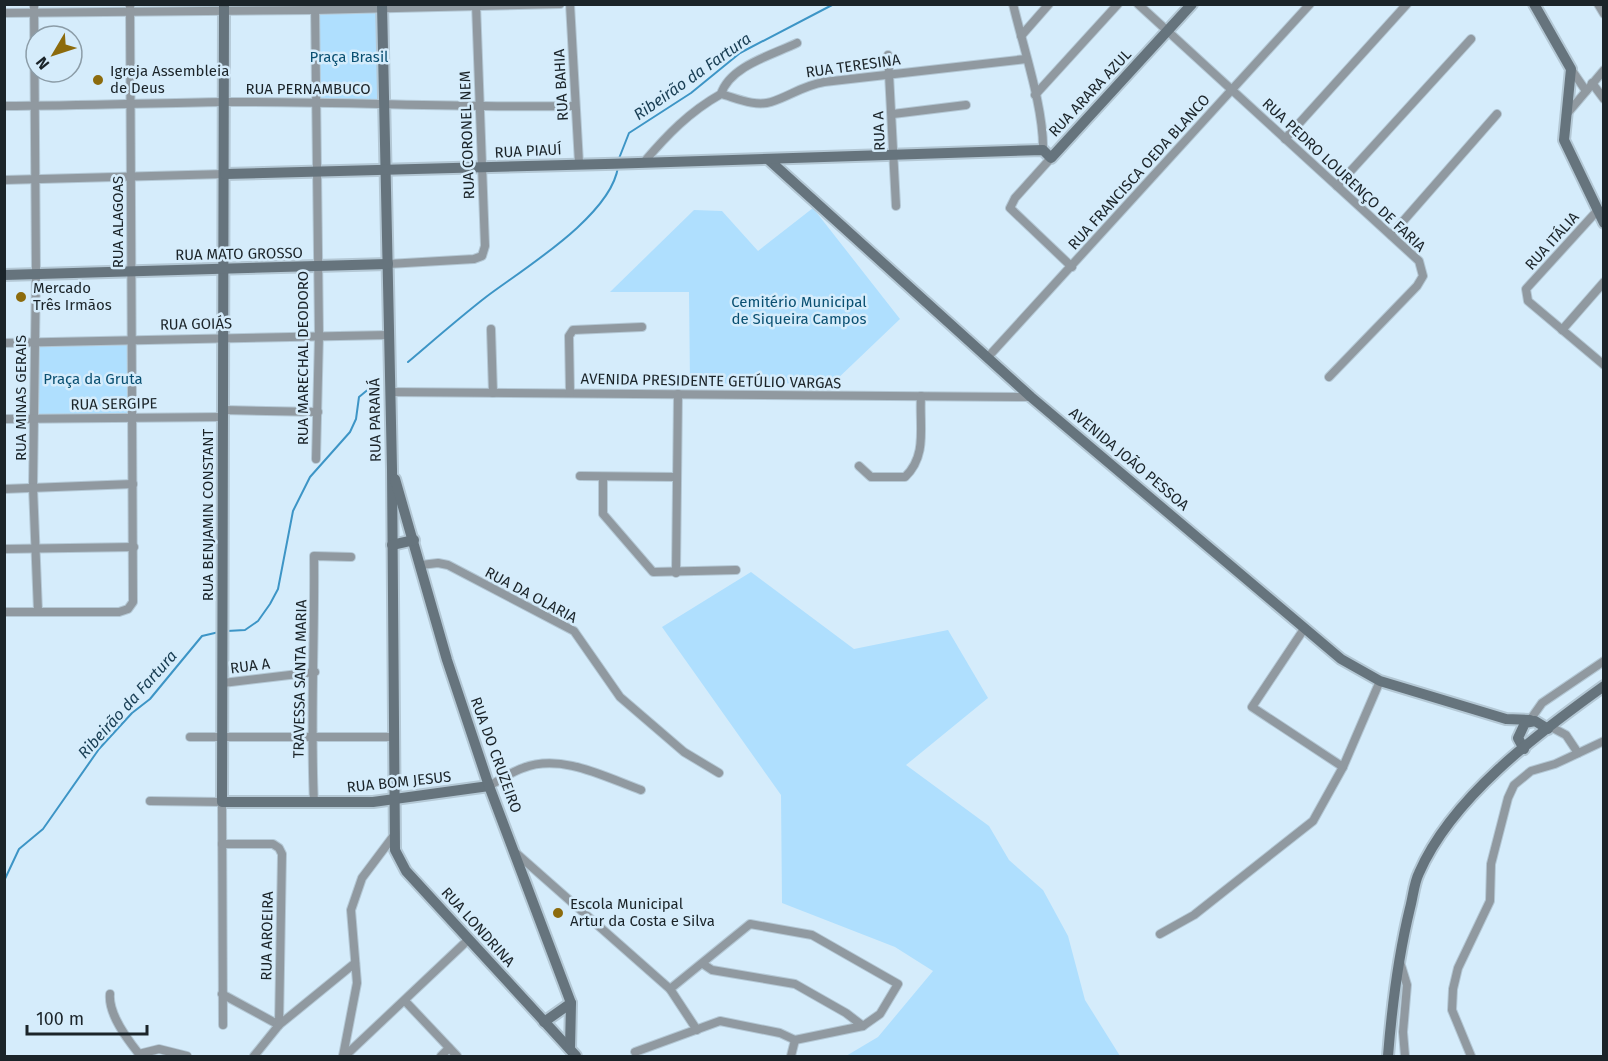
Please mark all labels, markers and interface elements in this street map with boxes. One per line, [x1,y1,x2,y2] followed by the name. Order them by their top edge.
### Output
[24,24,84,84] north arrow
[630,29,755,124] water label: Ribeirão da Fartura
[1045,45,1135,140] street label: RUA ARARA AZUL
[309,48,389,66] park label: Praça Brasil
[550,48,572,122] street label: RUA BAHIA
[804,50,902,82] street label: RUA TERESINA
[32,53,53,73] text: N
[110,62,229,97] place label: Igreja Assembleia de Deus
[456,70,478,200] street label: RUA CORONEL NEM
[91,73,105,87] marker: Igreja Assembleia de Deus
[245,80,371,98] street label: RUA PERNAMBUCO
[1064,91,1214,253] street label: RUA FRANCISCA OEDA BLANCO
[1259,94,1430,256] street label: RUA PEDRO LOURENÇO DE FARIA
[869,110,889,151] street label: RUA A
[494,140,562,162] street label: RUA PIAUÍ
[109,176,127,268] street label: RUA ALAGOAS
[1521,208,1583,274] street label: RUA ITÁLIA
[175,244,303,264] street label: RUA MATO GROSSO
[294,271,312,445] street label: RUA MARECHAL DEODORO
[33,279,112,314] place label: Mercado Três Irmãos
[14,290,28,304] marker: Mercado Três Irmãos
[731,293,867,328] park label: Cemitério Municipal de Siqueira Campos
[160,314,232,334] street label: RUA GOIÁS
[12,335,30,461] street label: RUA MINAS GERAIS
[43,370,143,388] park label: Praça da Gruta
[580,370,842,392] street label: AVENIDA PRESIDENTE GETÚLIO VARGAS
[365,377,385,462] street label: RUA PARANÁ
[70,394,158,414] street label: RUA SERGIPE
[1065,404,1193,515] street label: AVENIDA JOÃO PESSOA
[199,429,217,601] street label: RUA BENJAMIN CONSTANT
[482,563,581,627] street label: RUA DA OLARIA
[290,599,310,759] street label: TRAVESSA SANTA MARIA
[74,646,181,762] water label: Ribeirão da Fartura
[229,655,271,677] street label: RUA A
[467,695,525,815] street label: RUA DO CRUZEIRO
[346,768,452,796] street label: RUA BOM JESUS
[438,884,519,971] street label: RUA LONDRINA
[257,891,277,981] street label: RUA AROEIRA
[570,895,715,930] place label: Escola Municipal Artur da Costa e Silva
[551,906,565,920] marker: Escola Municipal Artur da Costa e Silva
[27,998,147,1036] scale bar
[36,1008,84,1030] text: 100 m

